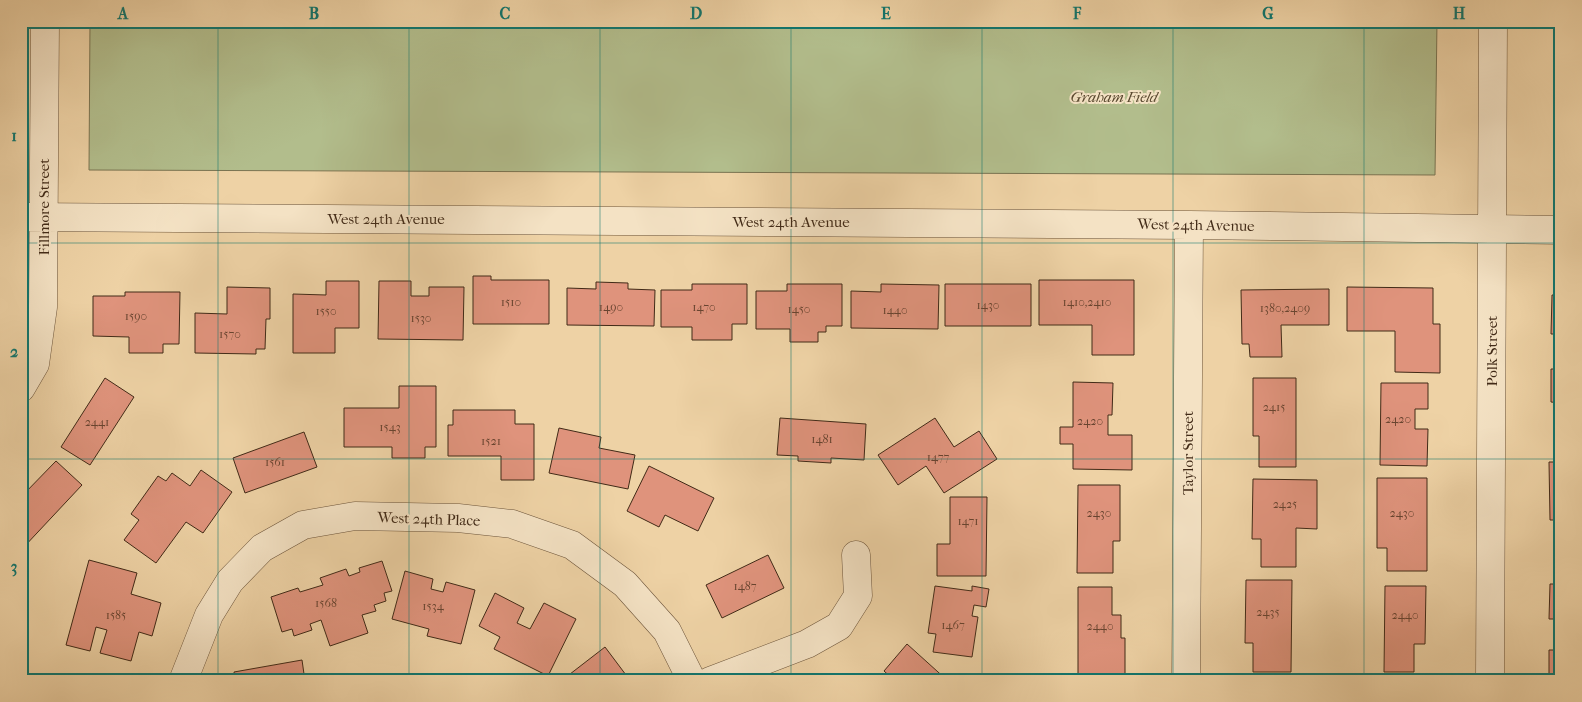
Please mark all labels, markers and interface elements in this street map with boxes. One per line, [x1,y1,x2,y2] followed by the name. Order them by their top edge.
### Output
[117,4,129,23] text: A
[309,4,319,23] text: B
[500,4,511,23] text: C
[690,4,702,23] text: D
[881,4,891,23] text: E
[1072,4,1082,23] text: F
[1262,4,1274,23] text: G
[1453,4,1466,23] text: H
[1071,88,1160,106] park label: Graham Field
[11,126,17,145] text: 1
[35,158,53,256] street label: Fillmore Street
[326,210,445,228] street label: West 24th Avenue
[731,213,850,231] street label: West 24th Avenue
[1136,215,1255,235] street label: West 24th Avenue
[501,295,521,309] house number: 1510
[1063,295,1111,309] house number: 1410,2410
[977,298,999,312] house number: 1430
[599,300,623,314] house number: 1490
[692,300,716,314] house number: 1470
[1260,301,1310,315] house number: 1380,2409
[788,302,810,316] house number: 1450
[882,303,908,317] house number: 1440
[315,304,337,318] house number: 1550
[125,309,147,323] house number: 1590
[411,311,431,325] house number: 1530
[1483,315,1501,386] street label: Polk Street
[219,327,241,341] house number: 1570
[10,342,18,361] text: 2
[1263,400,1285,414] house number: 2415
[1179,410,1197,495] street label: Taylor Street
[1385,412,1411,426] house number: 2420
[1077,414,1103,428] house number: 2420
[85,415,109,429] house number: 2441
[379,420,401,434] house number: 1543
[811,432,833,446] house number: 1481
[481,434,501,448] house number: 1521
[927,450,950,464] house number: 1477
[265,455,285,469] house number: 1561
[1273,497,1297,511] house number: 2425
[1087,506,1111,520] house number: 2430
[1390,506,1414,520] house number: 2430
[376,508,481,530] street label: West 24th Place
[957,514,979,528] house number: 1471
[11,557,17,577] text: 3
[733,579,757,593] house number: 1487
[315,596,337,610] house number: 1568
[422,599,445,613] house number: 1534
[1256,605,1280,619] house number: 2435
[106,608,126,622] house number: 1585
[1391,608,1419,622] house number: 2440
[941,618,965,632] house number: 1467
[1086,619,1114,633] house number: 2440

